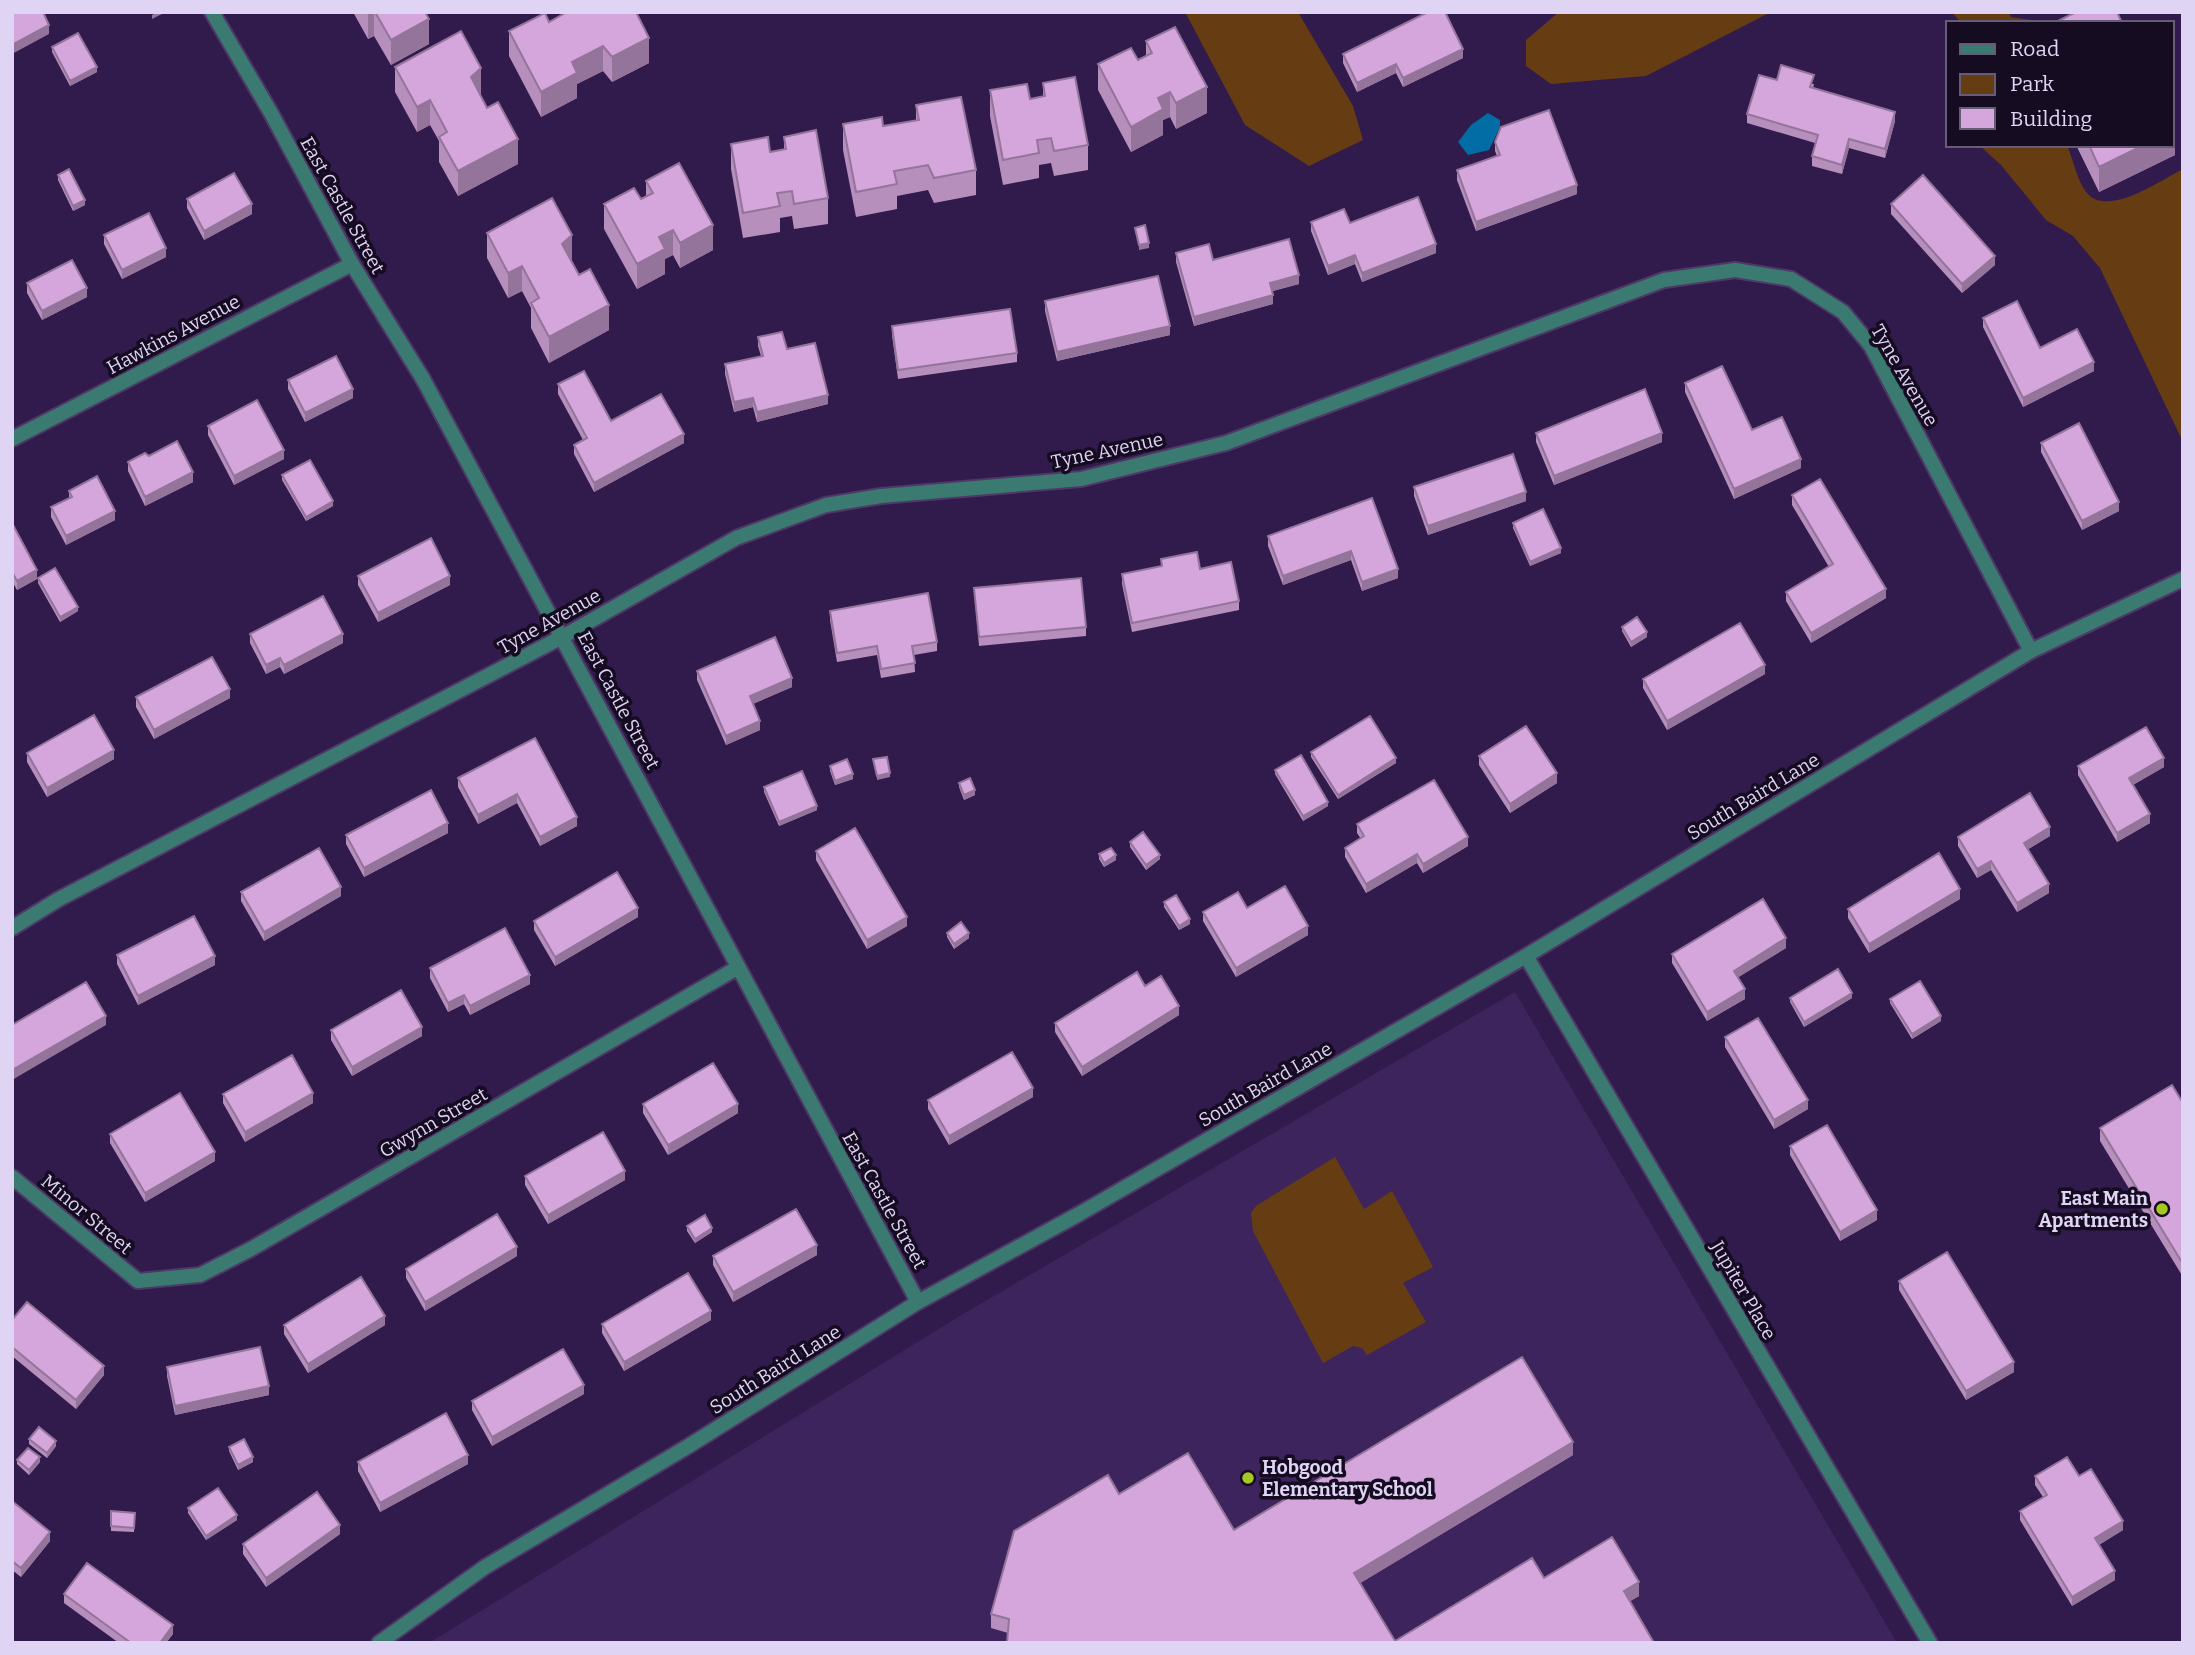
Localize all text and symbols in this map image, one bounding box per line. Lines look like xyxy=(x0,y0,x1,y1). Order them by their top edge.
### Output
legend xyxy=(1946,21,2174,147)
text: Road xyxy=(2010,36,2059,62)
text: Park xyxy=(2010,71,2054,97)
text: Building xyxy=(2010,106,2093,132)
street label: East Castle Street xyxy=(295,133,390,278)
street label: Hawkins Avenue xyxy=(103,290,244,379)
street label: Tyne Avenue xyxy=(1866,320,1943,430)
street label: Tyne Avenue xyxy=(1049,427,1165,474)
street label: Tyne Avenue xyxy=(494,584,605,659)
street label: East Castle Street xyxy=(573,627,665,773)
street label: South Baird Lane xyxy=(1683,748,1824,845)
street label: South Baird Lane xyxy=(1194,1037,1336,1132)
street label: Gwynn Street xyxy=(375,1082,491,1163)
street label: East Castle Street xyxy=(837,1128,932,1273)
street label: Minor Street xyxy=(37,1170,137,1259)
place label: East Main Apartments xyxy=(2039,1187,2149,1232)
marker: East Main Apartments xyxy=(2154,1201,2170,1217)
street label: Jupiter Place xyxy=(1705,1236,1781,1344)
street label: South Baird Lane xyxy=(706,1320,845,1419)
place label: Hobgood Elementary School xyxy=(1262,1456,1433,1501)
marker: Hobgood Elementary School xyxy=(1240,1470,1256,1486)

